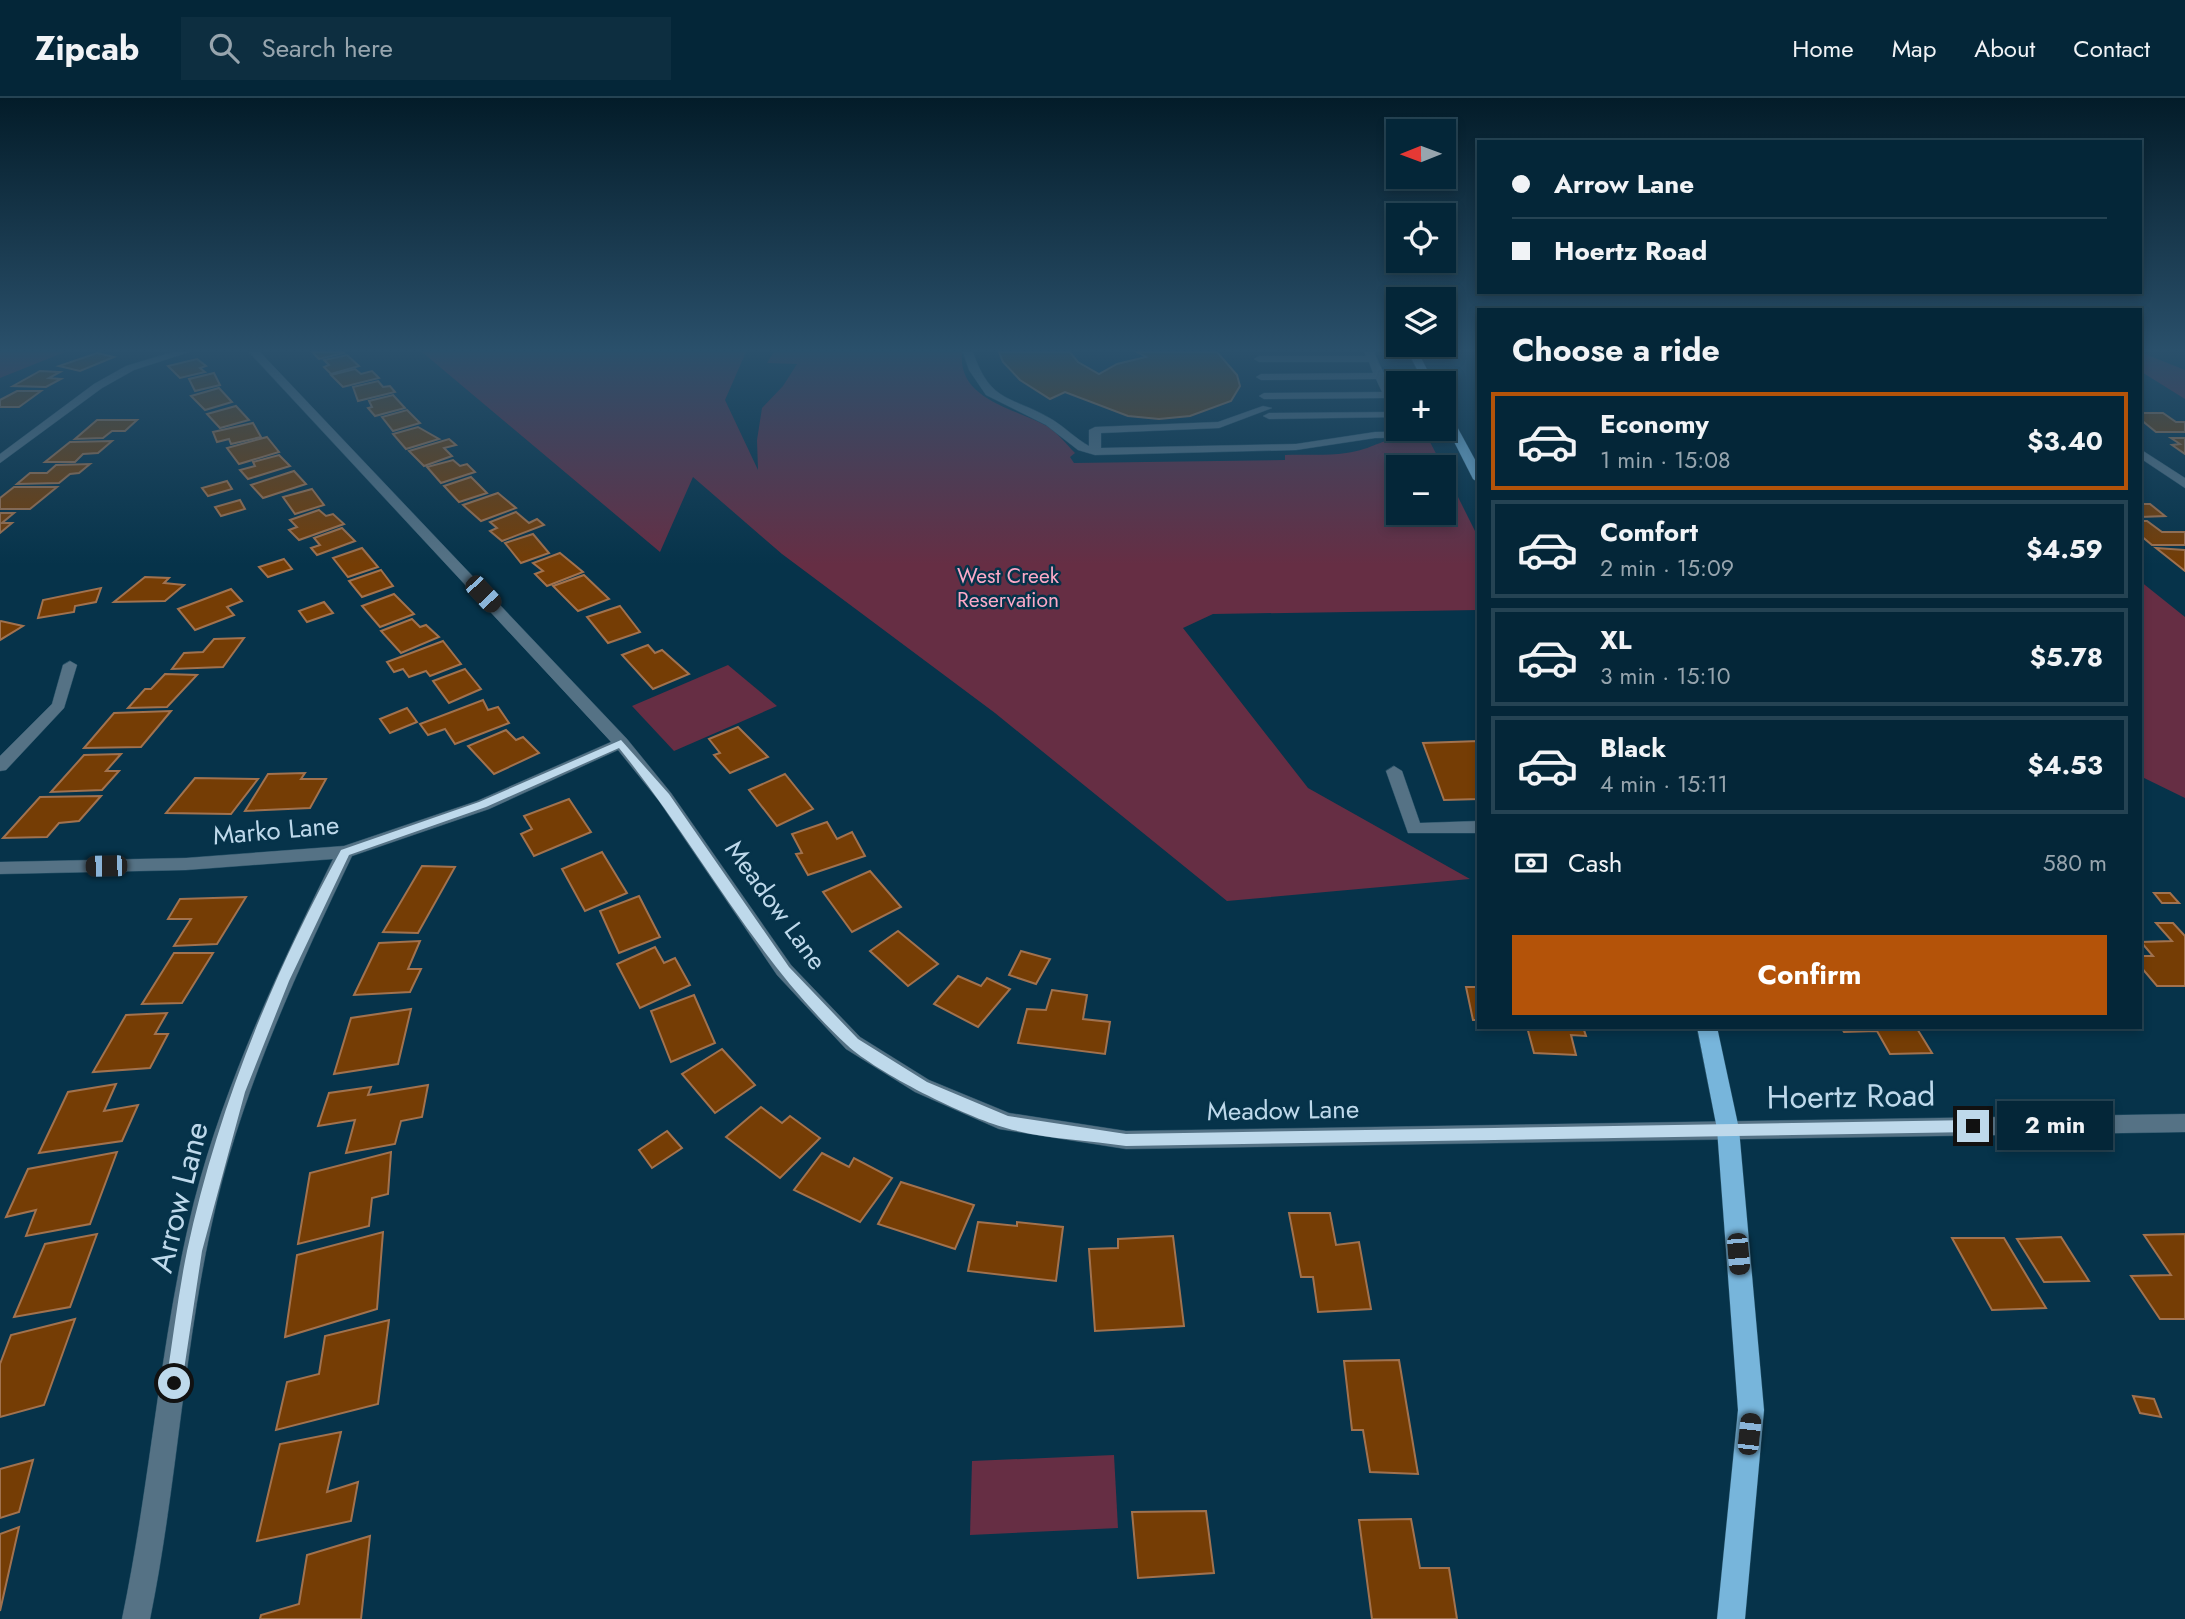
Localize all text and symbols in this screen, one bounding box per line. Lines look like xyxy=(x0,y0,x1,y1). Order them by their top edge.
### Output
search box xyxy=(181,17,671,80)
text: Zipcab xyxy=(35,25,139,72)
icon: search xyxy=(205,29,243,67)
text: Search here xyxy=(261,29,393,67)
text: Home xyxy=(1792,31,1854,66)
text: Map xyxy=(1892,31,1936,66)
text: About xyxy=(1974,31,2035,66)
text: Contact xyxy=(2073,31,2150,66)
north arrow xyxy=(1386,119,1456,189)
map controls xyxy=(1386,119,1456,525)
text: Arrow Lane xyxy=(1554,165,1694,203)
button: locate xyxy=(1386,203,1456,273)
text: Hoertz Road xyxy=(1554,232,1707,270)
button: layers xyxy=(1386,287,1456,357)
text: Choose a ride xyxy=(1512,327,1720,373)
button: + xyxy=(1386,371,1456,441)
text: Economy xyxy=(1600,405,1709,443)
icon: car xyxy=(1516,410,1579,473)
text: $3.40 xyxy=(2027,422,2103,460)
text: 1 min · 15:08 xyxy=(1600,443,1731,477)
button: − xyxy=(1386,455,1456,525)
text: Comfort xyxy=(1600,513,1698,551)
icon: car xyxy=(1516,518,1579,581)
text: $4.59 xyxy=(2026,530,2103,568)
text: 2 min · 15:09 xyxy=(1600,551,1734,585)
park label: West Creek Reservation xyxy=(957,561,1060,615)
car xyxy=(461,571,506,617)
text: XL xyxy=(1600,621,1632,659)
icon: car xyxy=(1516,626,1579,689)
text: $5.78 xyxy=(2030,638,2103,676)
text: 3 min · 15:10 xyxy=(1600,659,1731,693)
text: Black xyxy=(1600,729,1666,767)
icon: car xyxy=(1516,734,1579,797)
text: $4.53 xyxy=(2027,746,2103,784)
text: 4 min · 15:11 xyxy=(1600,767,1728,801)
street label: Marko Lane xyxy=(211,806,341,854)
street label: Meadow Lane xyxy=(716,832,836,978)
icon: cash xyxy=(1512,844,1550,882)
text: Cash xyxy=(1568,844,1622,882)
text: 580 m xyxy=(2043,846,2107,880)
car xyxy=(85,855,128,877)
button: Confirm xyxy=(1512,935,2107,1015)
street label: Hoertz Road xyxy=(1766,1072,1936,1120)
street label: Meadow Lane xyxy=(1207,1090,1359,1130)
callout: 2 min xyxy=(1997,1102,2113,1150)
text: 2 min xyxy=(2025,1108,2085,1142)
route end xyxy=(1957,1110,1989,1142)
street label: Arrow Lane xyxy=(138,1117,220,1277)
car xyxy=(1726,1232,1751,1276)
route start xyxy=(158,1367,190,1399)
car xyxy=(1737,1412,1762,1456)

